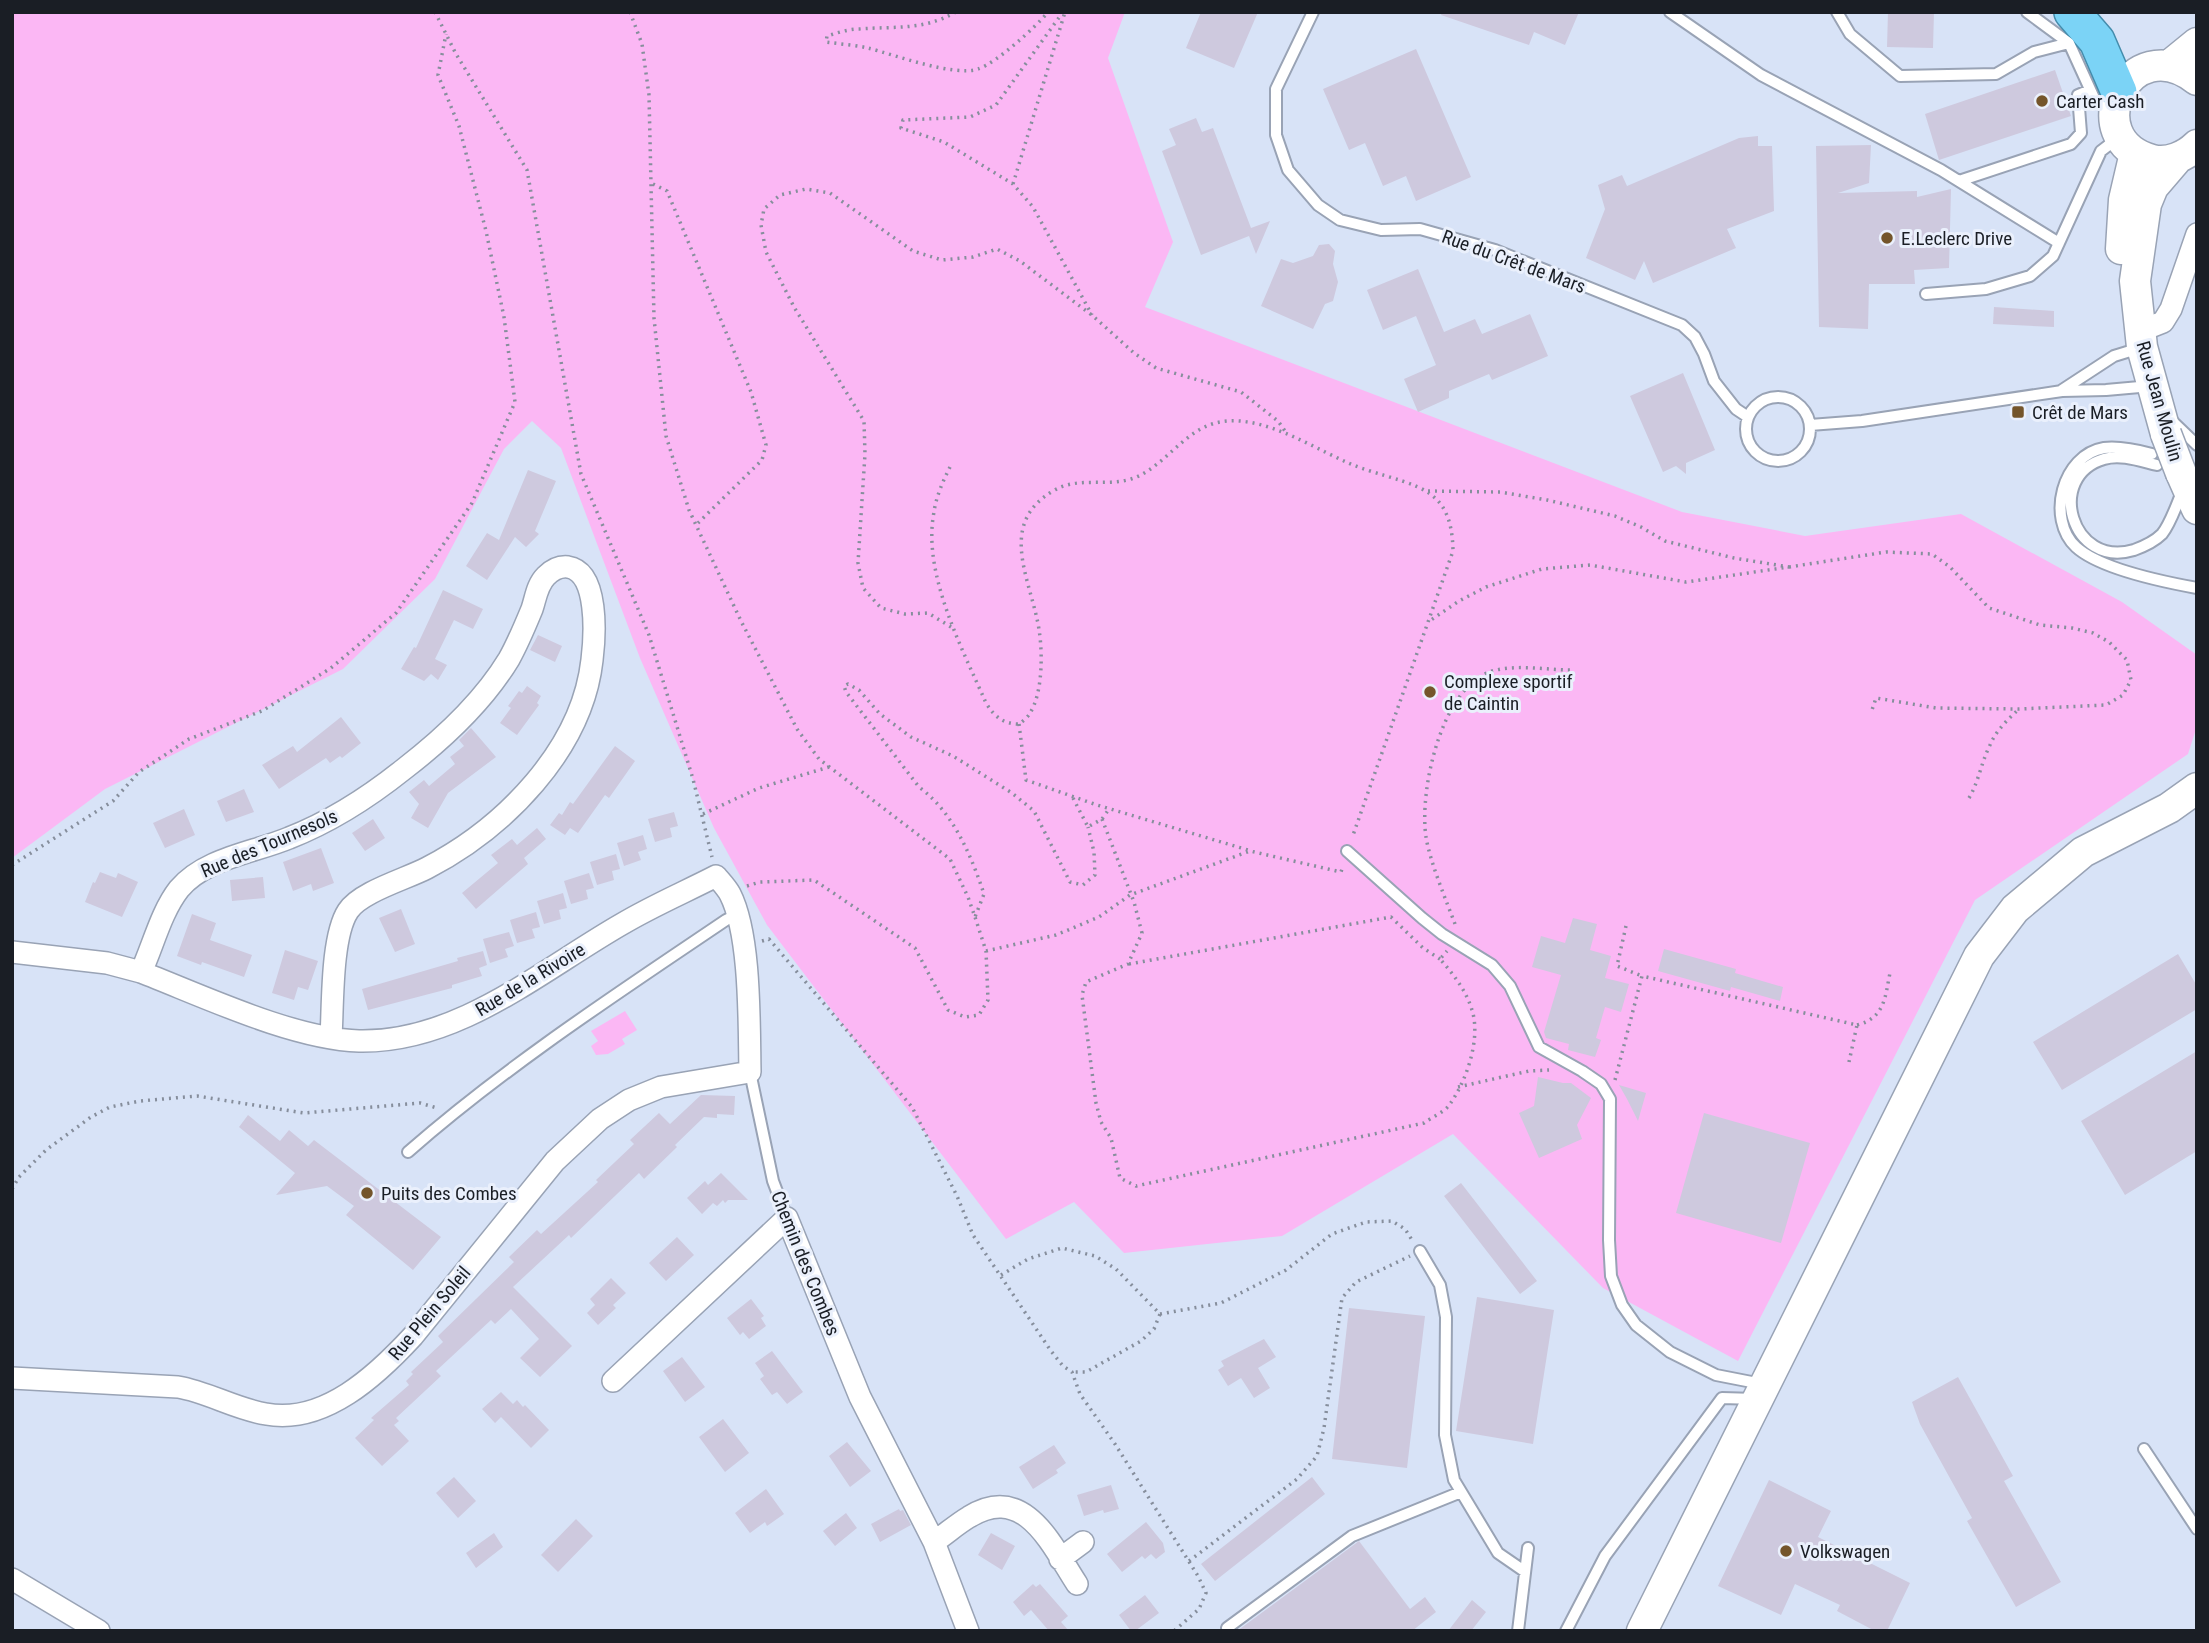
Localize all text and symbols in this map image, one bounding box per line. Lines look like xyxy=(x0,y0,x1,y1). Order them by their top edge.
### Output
place label: Carter Cash xyxy=(2056,90,2145,113)
marker: Carter Cash xyxy=(2034,93,2050,109)
street label: Rue du Crêt de Mars xyxy=(1439,225,1589,298)
place label: E.Leclerc Drive xyxy=(1901,227,2012,250)
marker: E.Leclerc Drive xyxy=(1879,230,1895,246)
street label: Rue Jean Moulin xyxy=(2131,338,2188,464)
place label: Crêt de Mars xyxy=(2032,401,2128,424)
marker: Crêt de Mars xyxy=(2010,404,2026,420)
place label: Complexe sportif de Caintin xyxy=(1444,670,1573,715)
marker: Complexe sportif de Caintin xyxy=(1422,684,1438,700)
street label: Rue des Tournesols xyxy=(197,804,341,883)
street label: Rue de la Rivoire xyxy=(471,938,589,1021)
place label: Puits des Combes xyxy=(381,1182,517,1205)
marker: Puits des Combes xyxy=(359,1185,375,1201)
street label: Chemin des Combes xyxy=(766,1187,845,1339)
street label: Rue Plein Soleil xyxy=(383,1262,475,1365)
place label: Volkswagen xyxy=(1800,1540,1890,1563)
marker: Volkswagen xyxy=(1778,1543,1794,1559)

